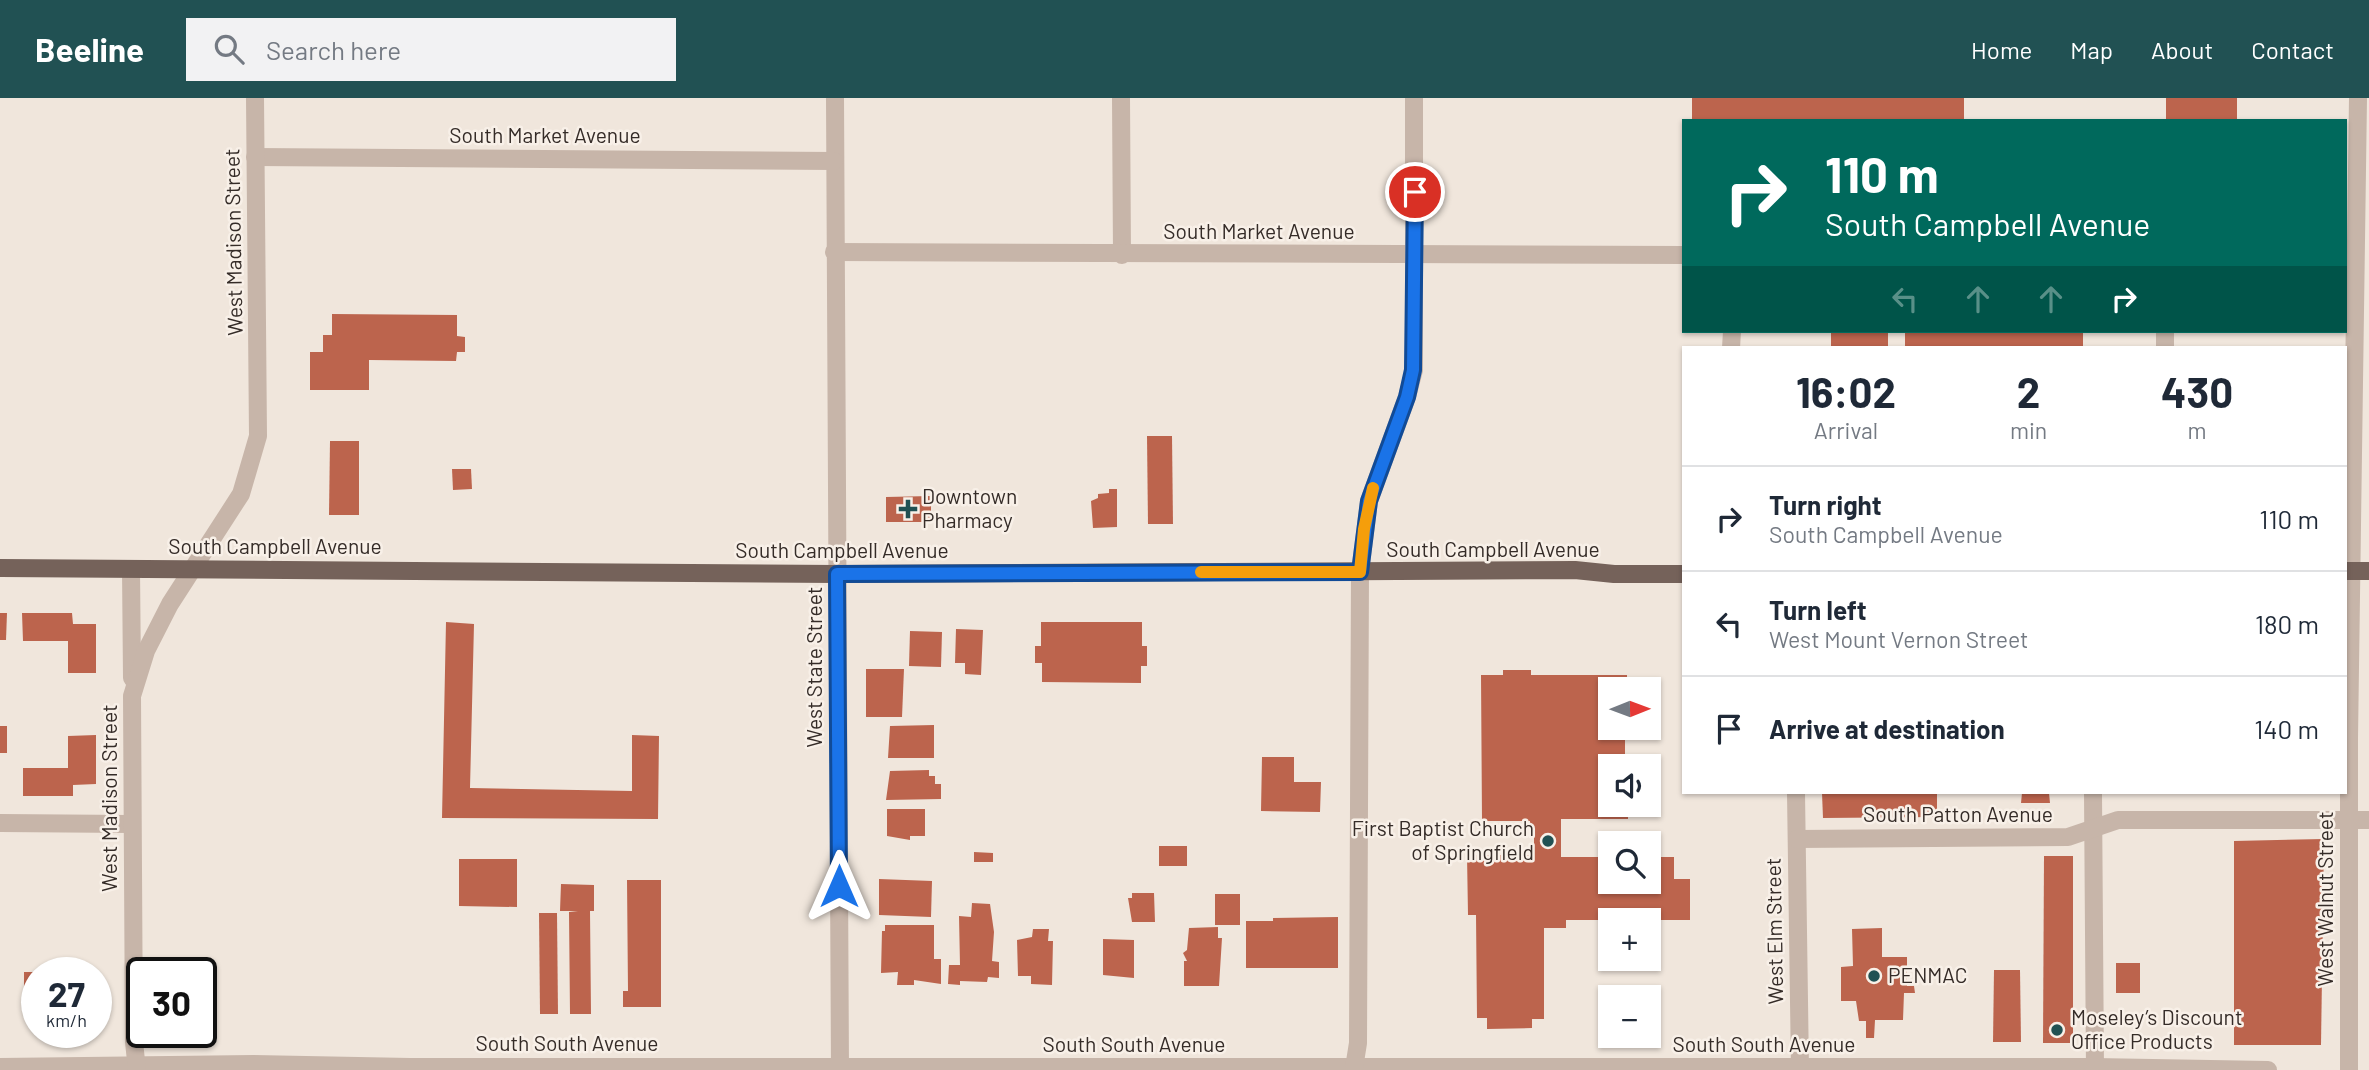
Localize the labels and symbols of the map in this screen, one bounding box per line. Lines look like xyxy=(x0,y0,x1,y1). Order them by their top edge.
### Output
street label: South Market Avenue xyxy=(449,122,641,147)
street label: West Madison Street xyxy=(218,148,247,336)
pin xyxy=(1385,162,1445,222)
street label: South Market Avenue xyxy=(1163,218,1355,243)
place label: Downtown Pharmacy xyxy=(922,483,1017,532)
marker: Downtown Pharmacy xyxy=(900,501,916,517)
street label: South Campbell Avenue xyxy=(168,533,382,558)
street label: South Campbell Avenue xyxy=(1386,536,1600,561)
street label: South Campbell Avenue xyxy=(735,537,949,562)
street label: West State Street xyxy=(801,587,826,747)
north arrow xyxy=(1598,677,1661,740)
street label: West Madison Street xyxy=(96,704,121,892)
street label: South Patton Avenue xyxy=(1863,801,2053,826)
street label: West Walnut Street xyxy=(2312,811,2337,987)
place label: First Baptist Church of Springfield xyxy=(1352,815,1534,864)
marker: First Baptist Church of Springfield xyxy=(1540,833,1556,849)
position arrow xyxy=(802,849,876,923)
street label: West Elm Street xyxy=(1760,857,1787,1005)
speed limit sign: 30 xyxy=(126,957,217,1048)
place label: PENMAC xyxy=(1888,962,1968,987)
marker: PENMAC xyxy=(1866,968,1882,984)
place label: Moseley’s Discount Office Products xyxy=(2071,1004,2243,1053)
marker: Moseley’s Discount Office Products xyxy=(2049,1022,2065,1038)
street label: South South Avenue xyxy=(476,1030,659,1055)
street label: South South Avenue xyxy=(1043,1031,1226,1056)
street label: South South Avenue xyxy=(1673,1031,1856,1056)

